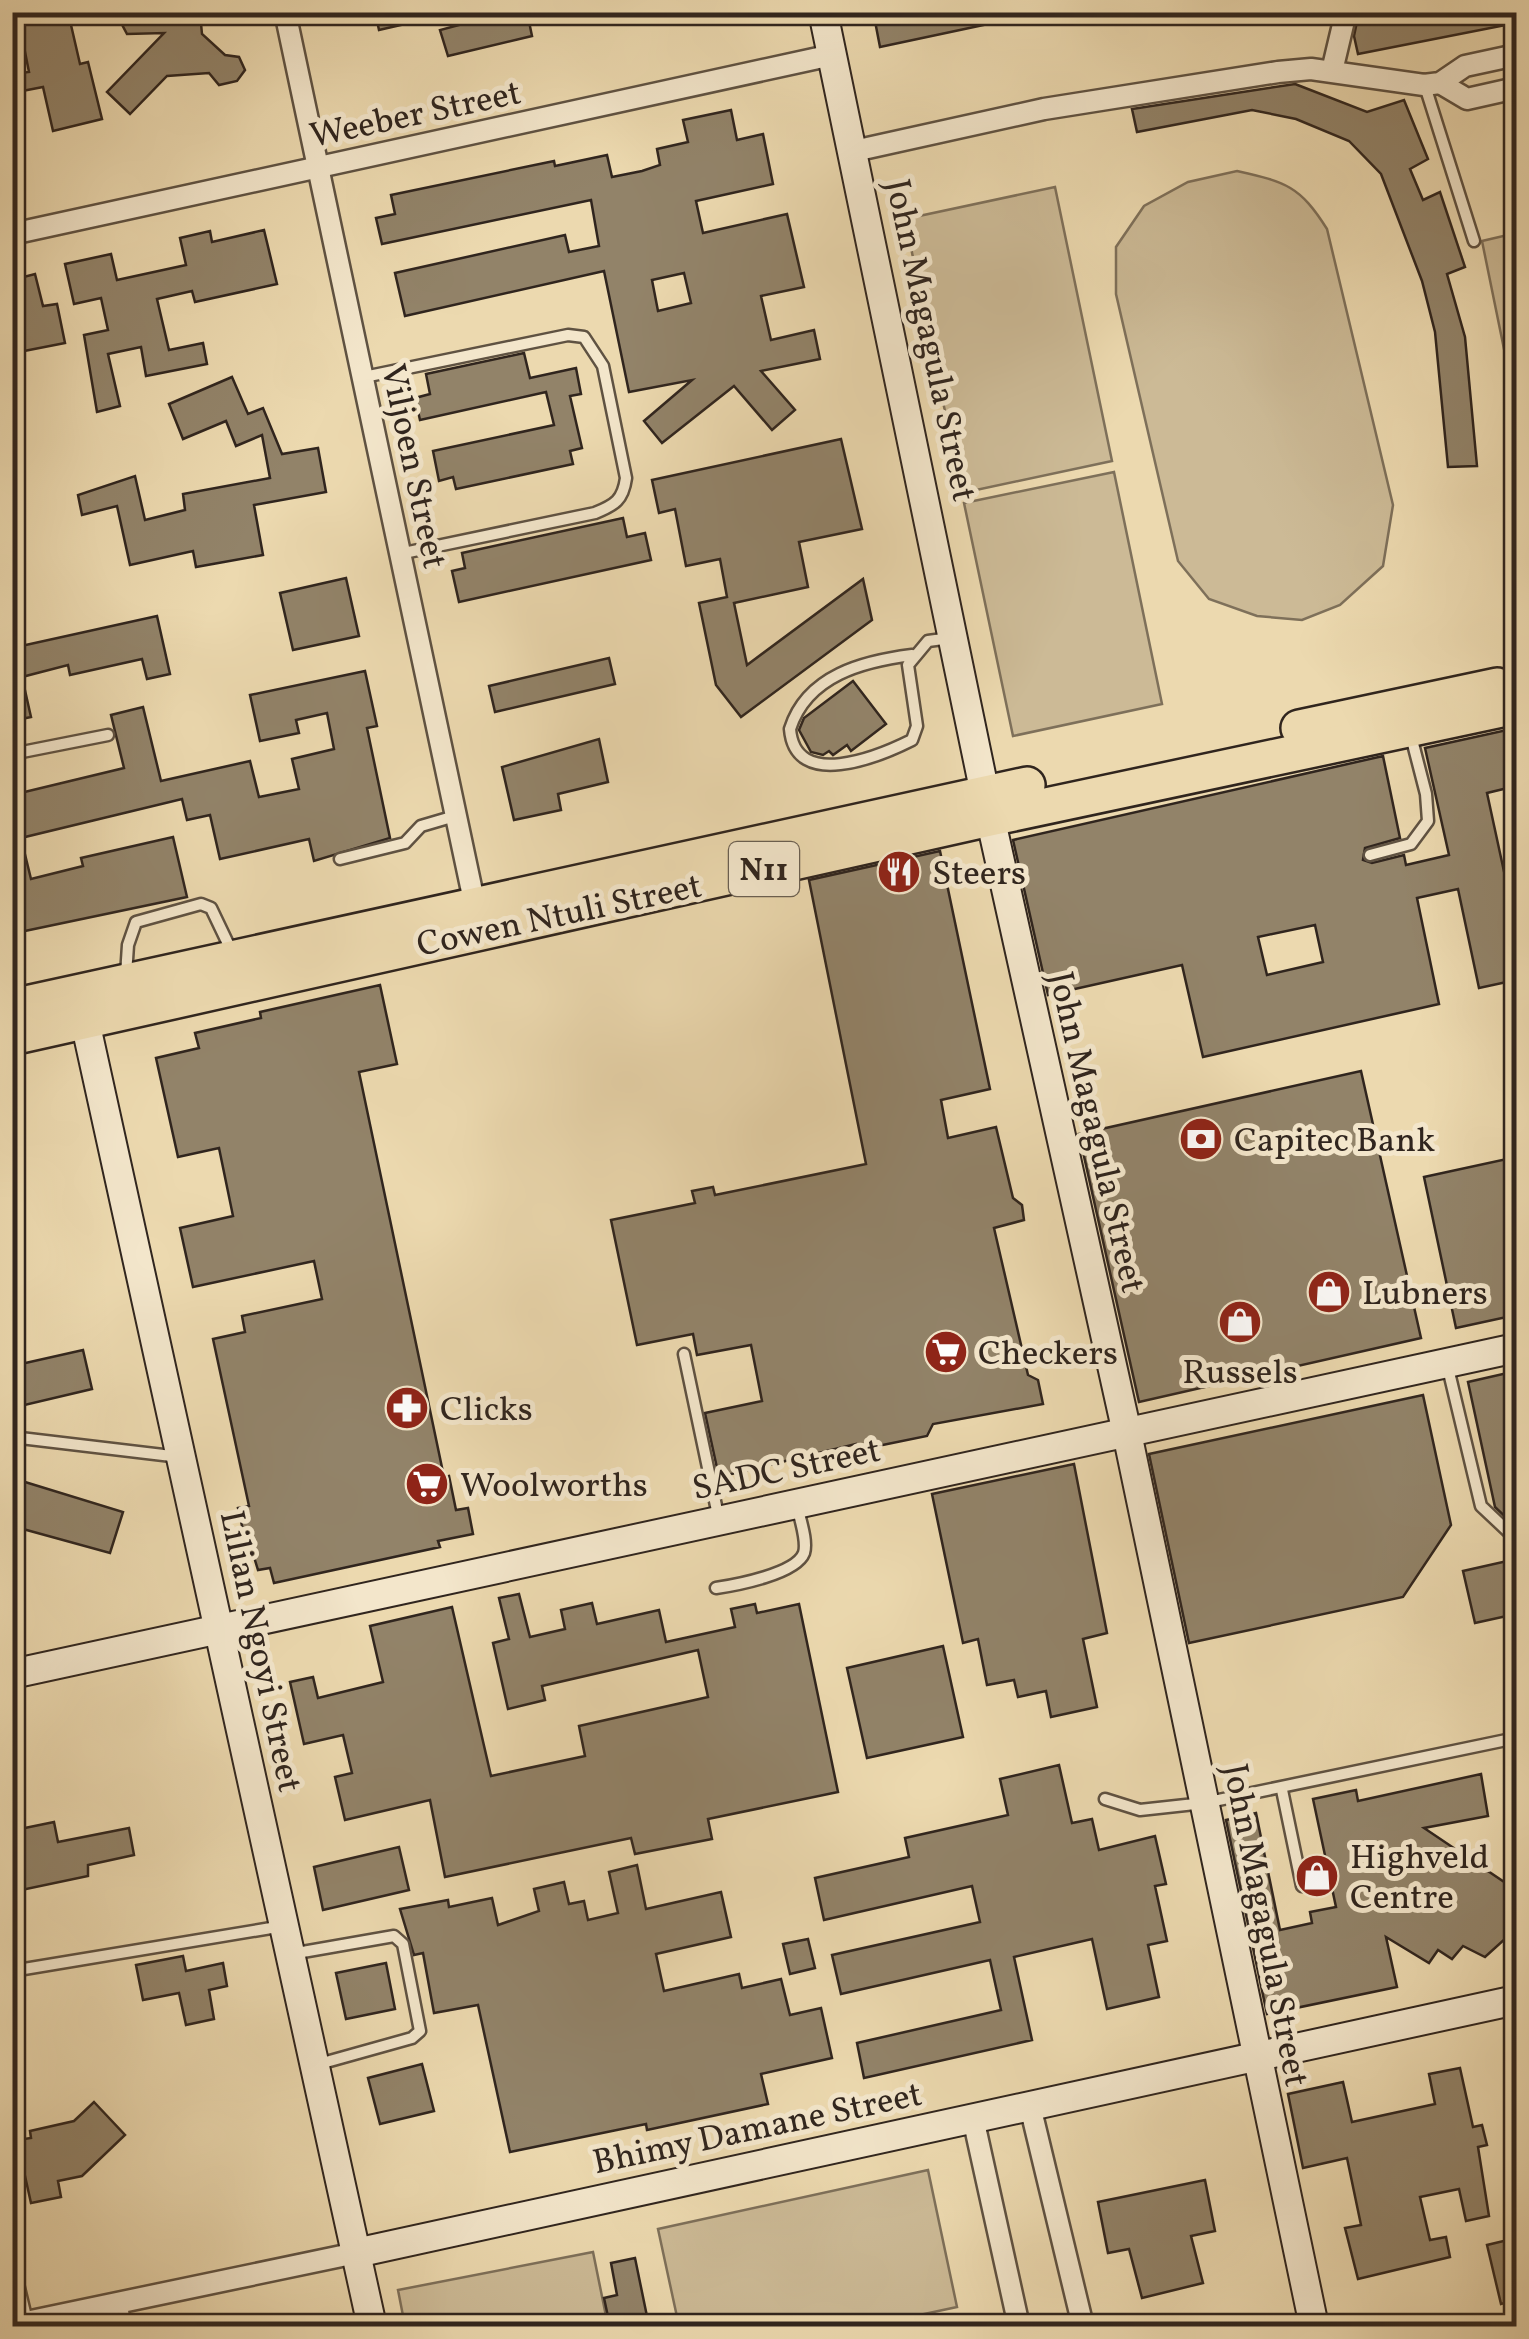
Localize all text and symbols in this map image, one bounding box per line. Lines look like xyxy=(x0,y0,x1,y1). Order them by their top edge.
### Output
street label: Weeber Street xyxy=(306,70,526,162)
street label: John Magagula Street xyxy=(871,175,987,506)
street label: Viljoen Street xyxy=(367,360,457,573)
road number: N11 xyxy=(729,842,799,896)
restaurant icon: Steers xyxy=(876,849,922,895)
place label: Steers xyxy=(932,851,1026,899)
street label: Cowen Ntuli Street xyxy=(413,863,706,971)
street label: John Magagula Street xyxy=(1035,967,1155,1298)
bank icon: Capitec Bank xyxy=(1178,1116,1224,1162)
place label: Capitec Bank xyxy=(1234,1118,1435,1166)
shop icon: Lubners xyxy=(1306,1269,1352,1315)
place label: Lubners xyxy=(1362,1271,1488,1319)
shop icon: Russels xyxy=(1217,1299,1263,1345)
supermarket icon: Checkers xyxy=(923,1329,969,1375)
place label: Checkers xyxy=(978,1331,1118,1379)
place label: Russels xyxy=(1182,1350,1298,1398)
pharmacy icon: Clicks xyxy=(384,1385,430,1431)
place label: Clicks xyxy=(440,1387,533,1435)
street label: SADC Street xyxy=(688,1428,885,1514)
supermarket icon: Woolworths xyxy=(404,1461,450,1507)
place label: Woolworths xyxy=(460,1463,648,1511)
street label: Lilian Ngoyi Street xyxy=(206,1506,312,1797)
street label: John Magagula Street xyxy=(1209,1760,1319,2091)
place label: Highveld Centre xyxy=(1350,1835,1489,1923)
shop icon: Highveld Centre xyxy=(1294,1853,1340,1899)
street label: Bhimy Damane Street xyxy=(589,2072,927,2188)

